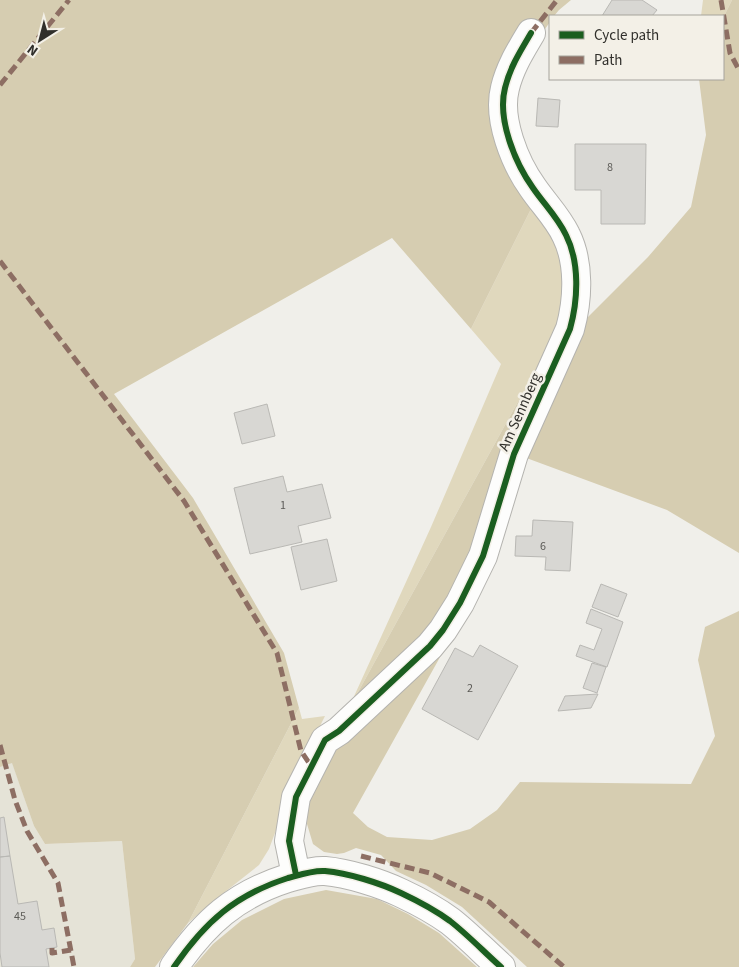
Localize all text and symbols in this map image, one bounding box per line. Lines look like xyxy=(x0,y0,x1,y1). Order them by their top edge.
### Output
north arrow xyxy=(15,15,65,65)
legend xyxy=(549,15,724,80)
text: Cycle path xyxy=(594,25,659,46)
text: N xyxy=(23,39,43,61)
text: Path xyxy=(594,50,622,71)
house number: 8 xyxy=(607,159,613,176)
street label: Am Sennberg xyxy=(493,369,547,455)
house number: 1 xyxy=(280,497,286,514)
house number: 6 xyxy=(540,538,546,555)
house number: 2 xyxy=(467,680,473,697)
house number: 45 xyxy=(14,908,26,925)

